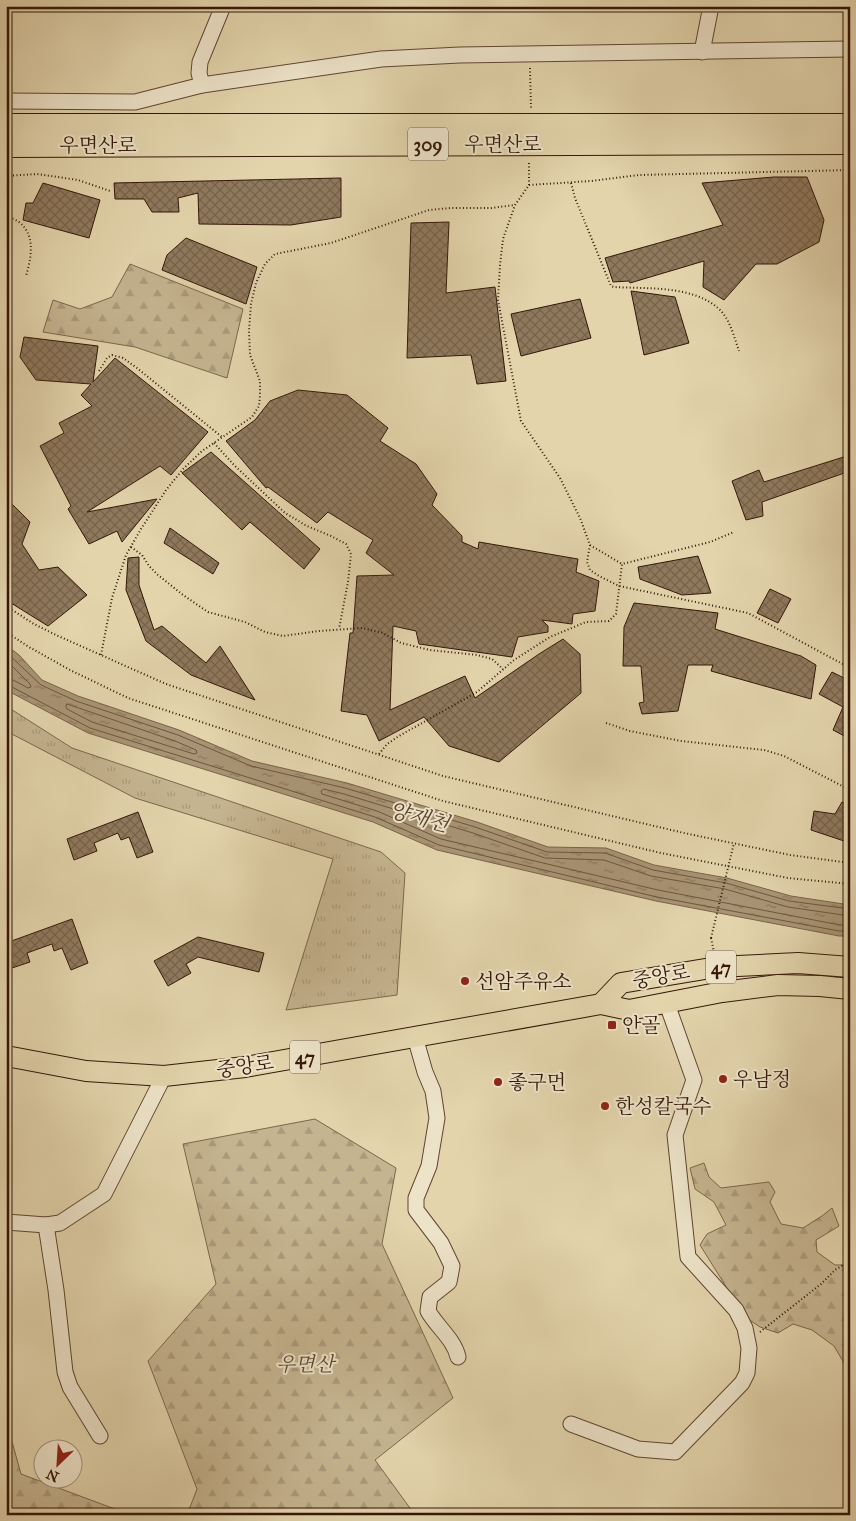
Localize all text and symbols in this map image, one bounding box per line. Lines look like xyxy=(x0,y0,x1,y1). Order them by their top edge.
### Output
road number: 309 xyxy=(408,128,448,160)
street label: 우면산로 xyxy=(464,132,542,156)
street label: 우면산로 xyxy=(59,133,137,157)
water label: 양재천 xyxy=(386,797,453,838)
road number: 47 xyxy=(706,950,736,984)
street label: 중앙로 xyxy=(630,959,692,993)
place label: 선암주유소 xyxy=(475,969,572,993)
marker: 선암주유소 xyxy=(459,975,471,987)
place label: 안골 xyxy=(622,1013,661,1037)
marker: 안골 xyxy=(606,1019,618,1031)
road number: 47 xyxy=(290,1040,320,1074)
street label: 중앙로 xyxy=(215,1050,275,1082)
place label: 우남정 xyxy=(733,1067,791,1091)
place label: 좋구먼 xyxy=(508,1070,566,1094)
marker: 우남정 xyxy=(717,1073,729,1085)
marker: 좋구먼 xyxy=(492,1076,504,1088)
place label: 한성칼국수 xyxy=(615,1094,712,1118)
marker: 한성칼국수 xyxy=(599,1100,611,1112)
park label: 우면산 xyxy=(276,1352,337,1376)
north arrow xyxy=(32,1438,82,1488)
text: N xyxy=(44,1465,62,1486)

